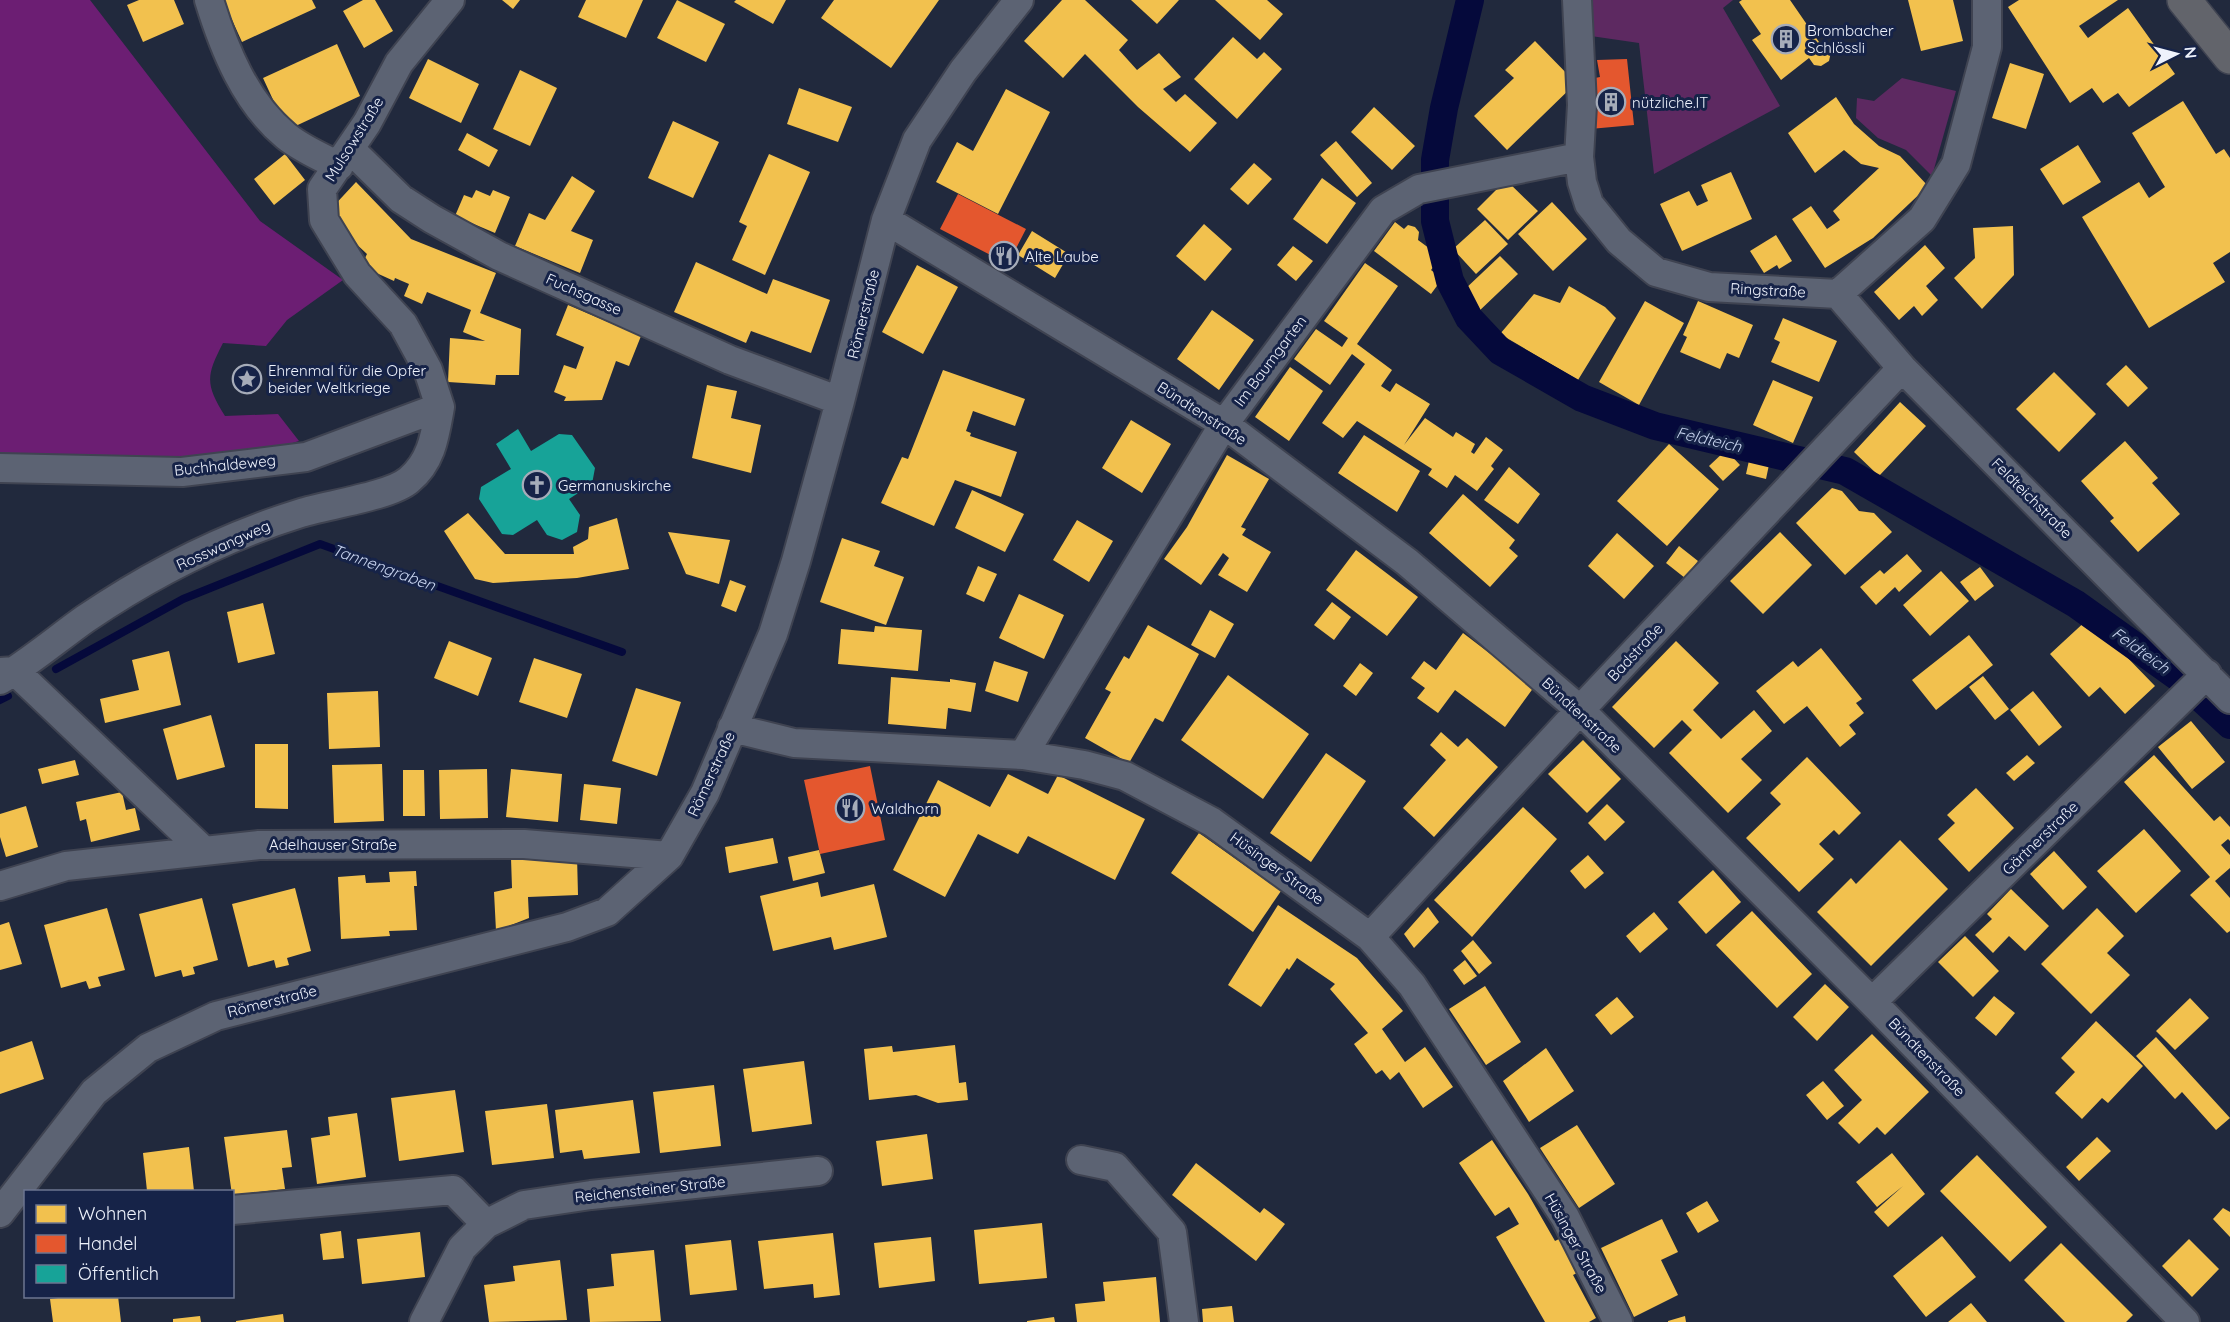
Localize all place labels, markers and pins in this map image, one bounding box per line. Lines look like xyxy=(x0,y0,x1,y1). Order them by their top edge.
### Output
place label: Brombacher Schlössli xyxy=(1807,21,1894,57)
building icon: Brombacher Schlössli xyxy=(1770,23,1802,55)
building icon: nützliche.IT xyxy=(1595,86,1627,118)
place label: nützliche.IT xyxy=(1632,93,1708,112)
restaurant icon: Alte Laube xyxy=(988,240,1020,272)
place label: Alte Laube xyxy=(1025,247,1099,266)
place label: Ehrenmal für die Opfer beider Weltkriege xyxy=(268,361,427,397)
place icon: Ehrenmal für die Opfer beider Weltkriege xyxy=(231,363,263,395)
church icon: Germanuskirche xyxy=(521,469,553,501)
place label: Germanuskirche xyxy=(558,476,671,495)
restaurant icon: Waldhorn xyxy=(834,792,866,824)
place label: Waldhorn xyxy=(871,799,939,818)

